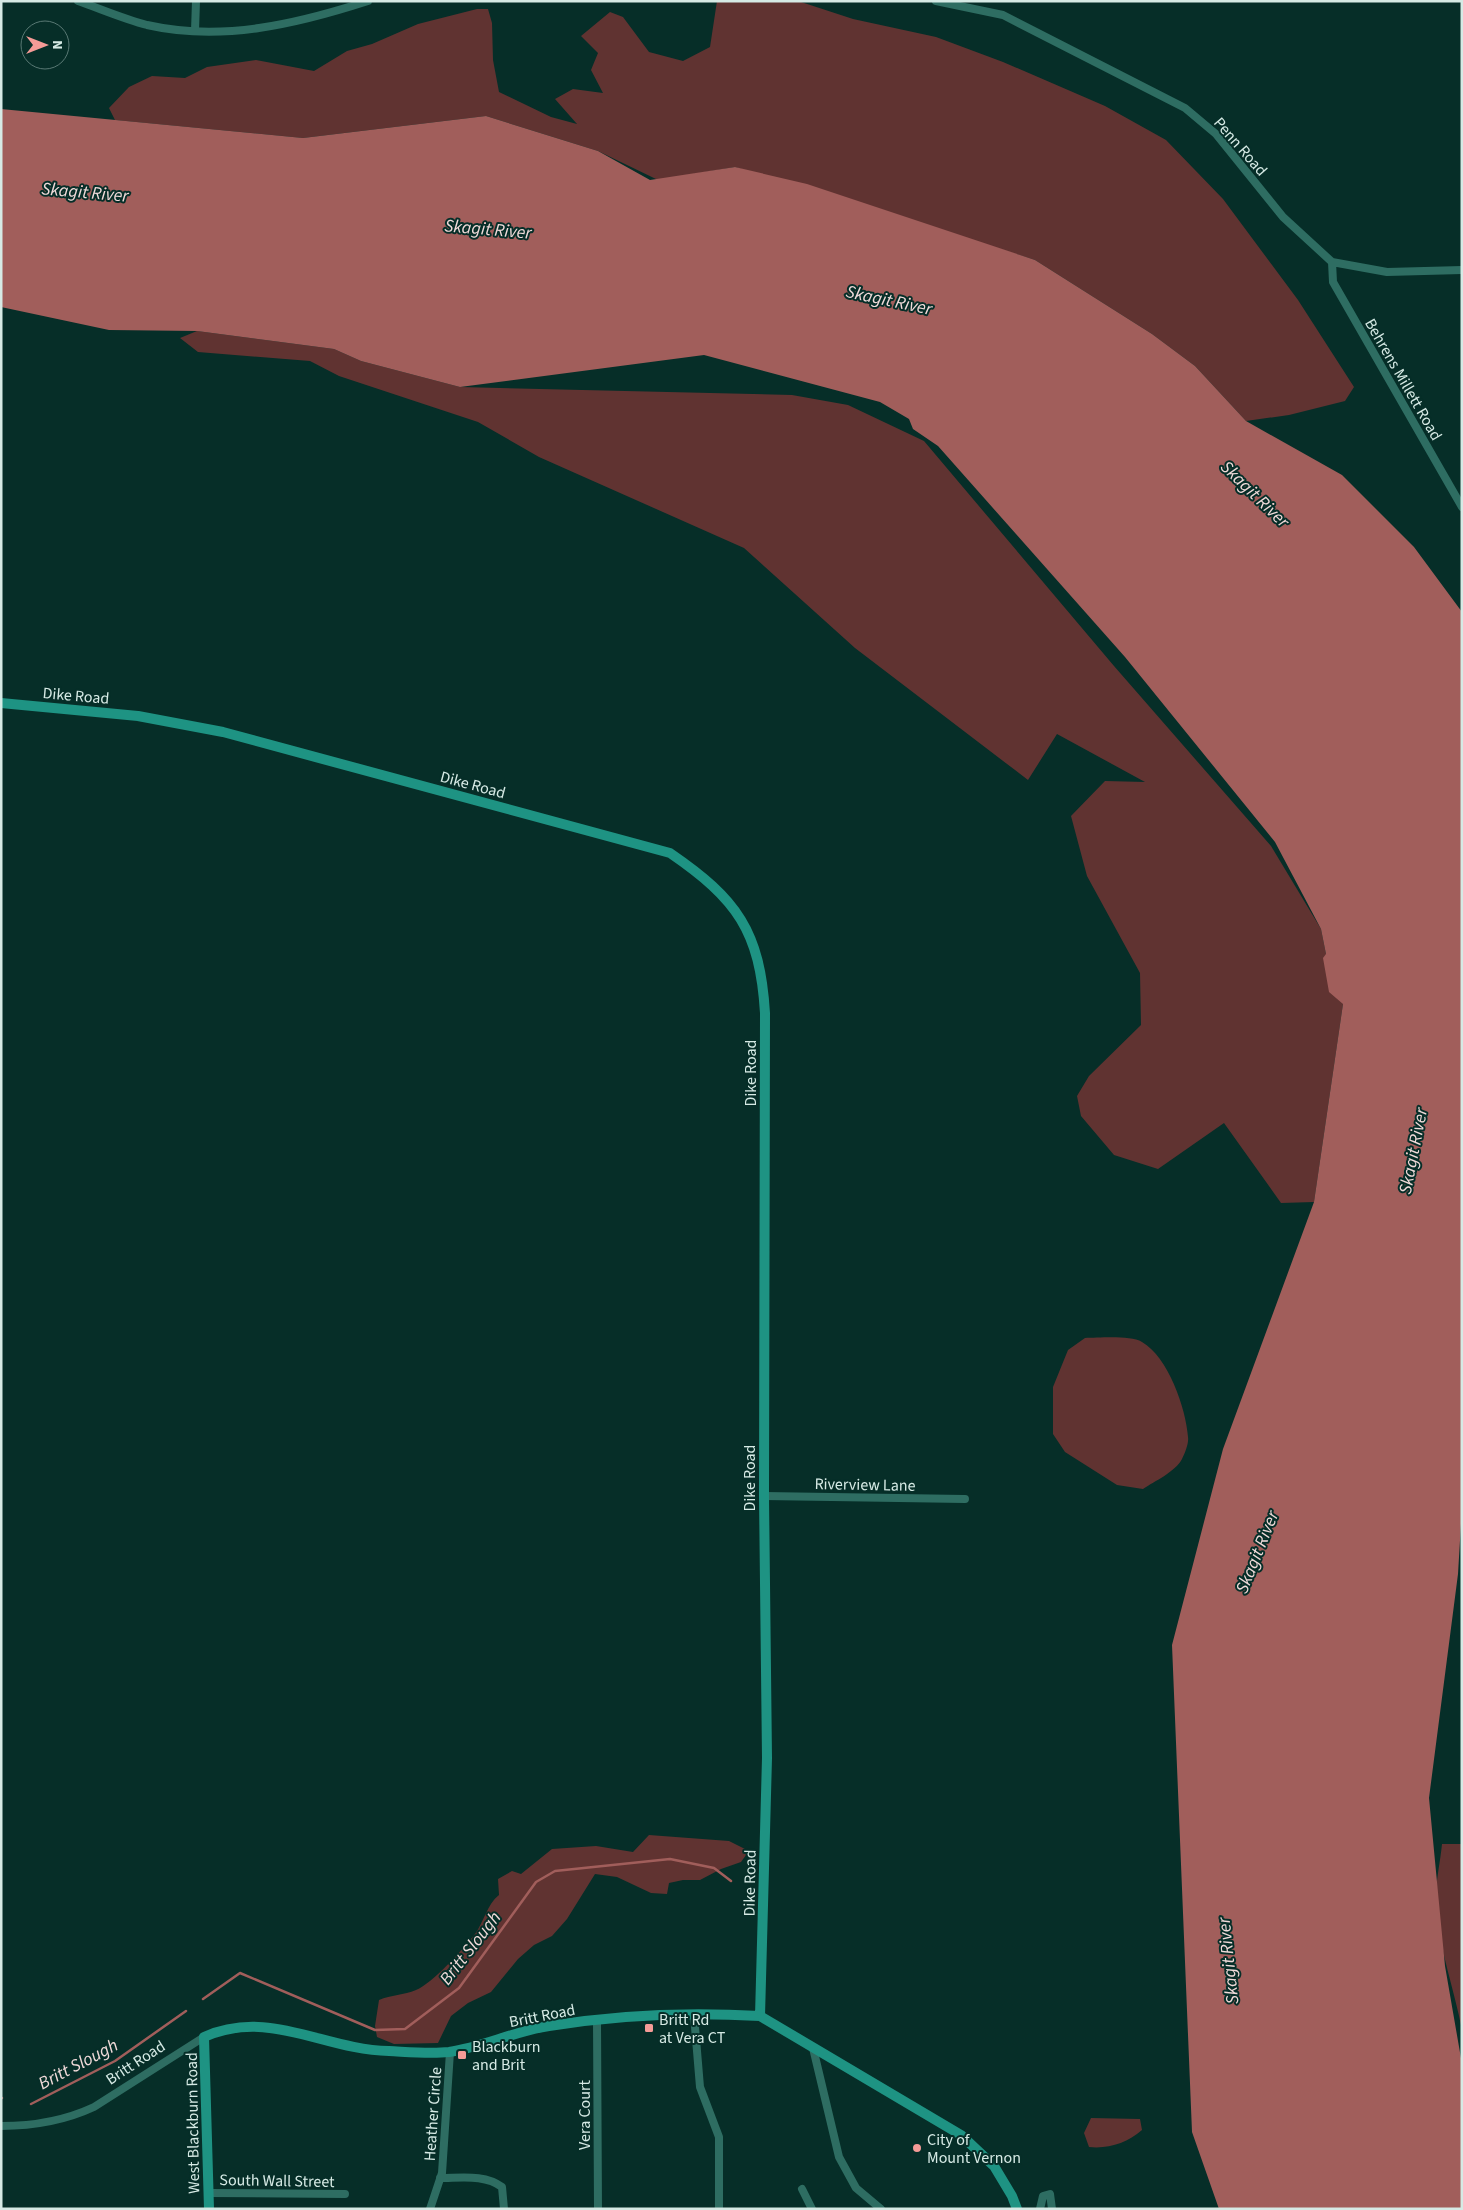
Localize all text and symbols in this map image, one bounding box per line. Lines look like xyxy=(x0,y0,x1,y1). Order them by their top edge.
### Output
north arrow xyxy=(20,20,70,70)
text: N xyxy=(47,40,67,50)
street label: Penn Road xyxy=(1208,112,1272,181)
water label: Skagit River xyxy=(40,176,130,209)
water label: Skagit River xyxy=(443,213,533,246)
water label: Skagit River xyxy=(844,279,935,322)
street label: Behrens Millett Road xyxy=(1359,314,1447,445)
water label: Skagit River xyxy=(1215,455,1295,534)
street label: Dike Road xyxy=(42,682,110,710)
street label: Dike Road xyxy=(438,766,508,804)
street label: Dike Road xyxy=(740,1040,762,1106)
water label: Skagit River xyxy=(1393,1105,1434,1196)
street label: Dike Road xyxy=(739,1445,761,1511)
street label: Riverview Lane xyxy=(814,1473,916,1497)
water label: Skagit River xyxy=(1230,1506,1286,1597)
street label: Dike Road xyxy=(738,1849,762,1917)
water label: Britt Slough xyxy=(434,1906,507,1990)
water label: Skagit River xyxy=(1211,1915,1245,2006)
street label: Britt Road xyxy=(507,1999,577,2033)
place label: Britt Rd at Vera CT xyxy=(659,2009,726,2049)
marker: Britt Rd at Vera CT xyxy=(643,2022,655,2034)
water label: Britt Slough xyxy=(34,2033,123,2096)
street label: Britt Road xyxy=(101,2035,170,2090)
place label: Blackburn and Brit xyxy=(472,2036,541,2076)
marker: Blackburn and Brit xyxy=(456,2049,468,2061)
street label: West Blackburn Road xyxy=(181,2052,205,2194)
street label: Heather Circle xyxy=(419,2066,447,2162)
street label: Vera Court xyxy=(574,2079,596,2150)
place label: City of Mount Vernon xyxy=(927,2129,1021,2169)
marker: City of Mount Vernon xyxy=(911,2142,923,2154)
street label: South Wall Street xyxy=(219,2169,335,2193)

